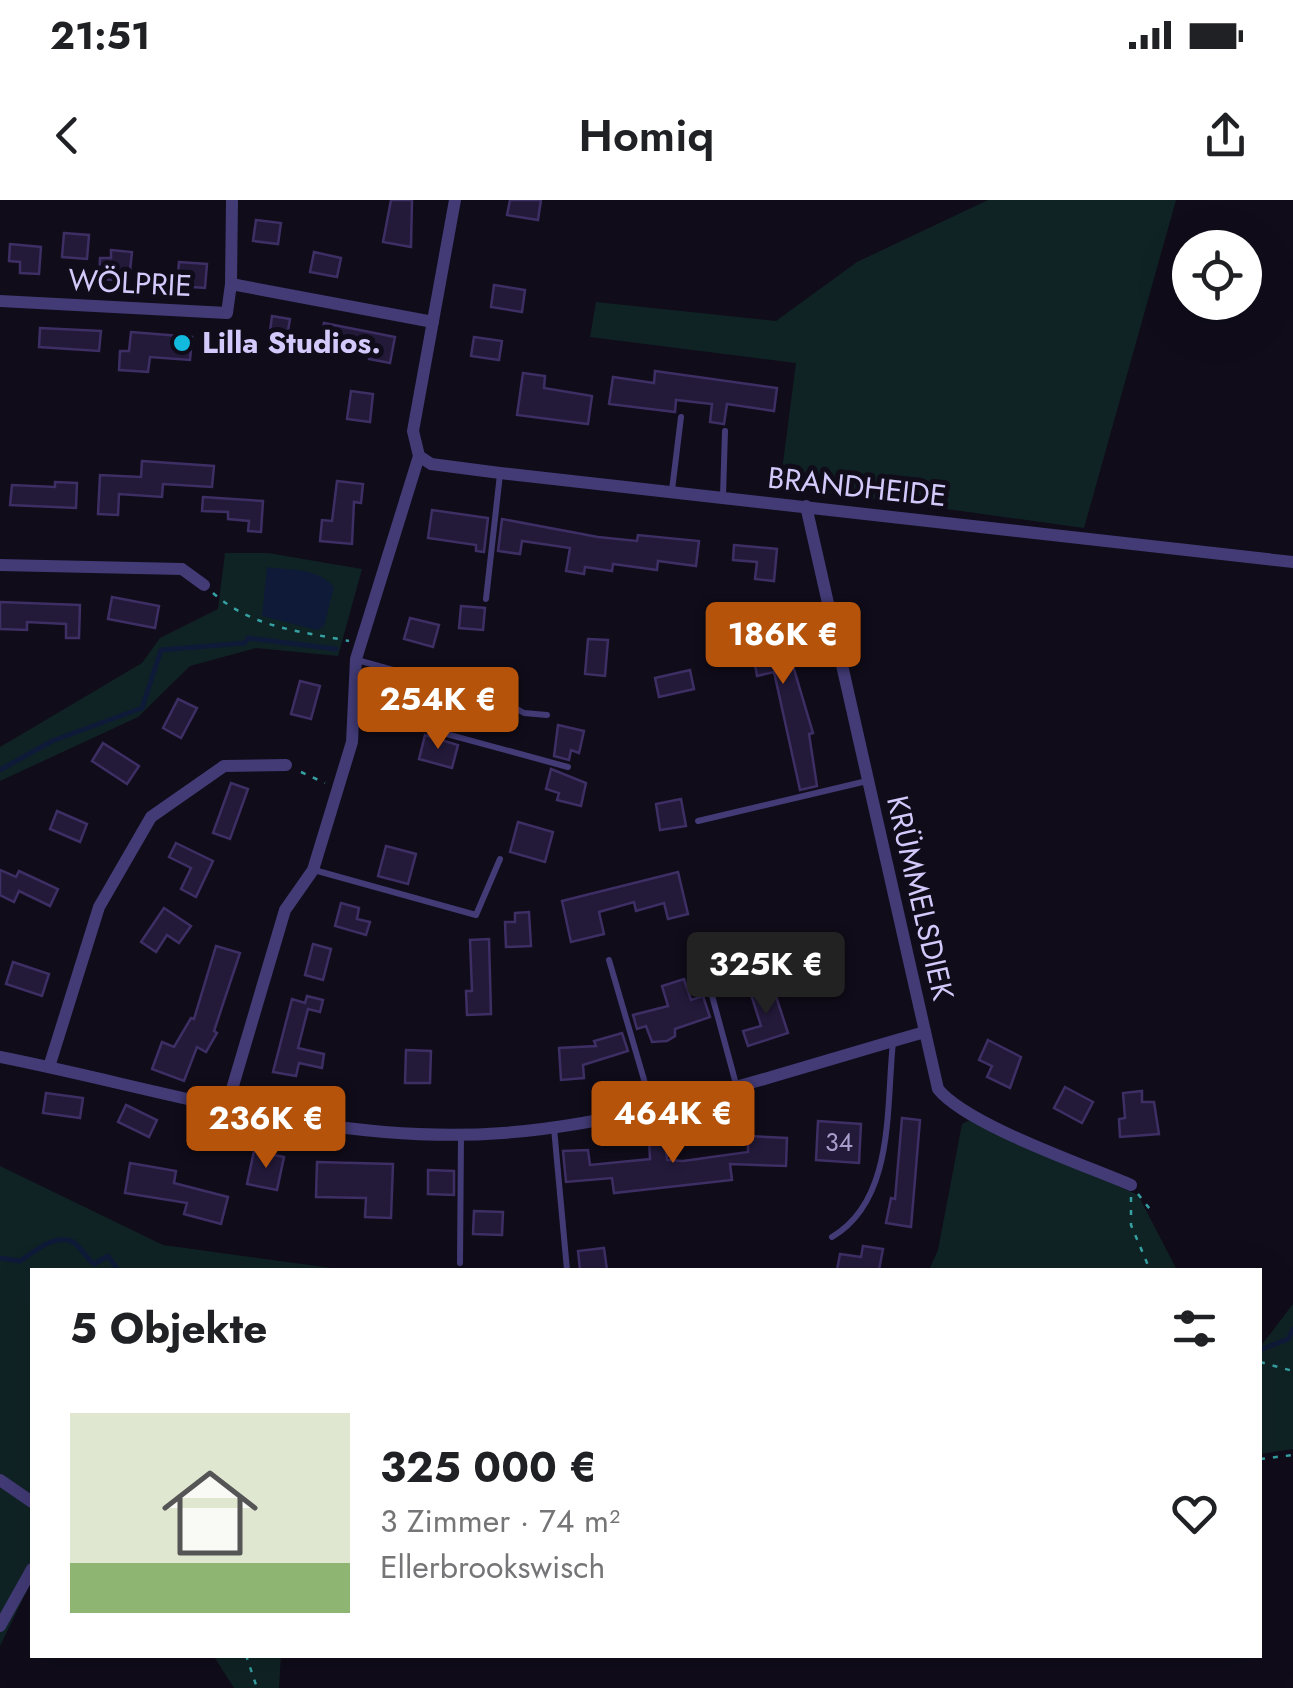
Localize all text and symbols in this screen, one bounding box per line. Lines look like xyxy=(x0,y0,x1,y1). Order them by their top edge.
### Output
text: 21:51 xyxy=(50,8,150,63)
text: Homiq xyxy=(579,103,714,168)
icon: back xyxy=(40,108,95,163)
icon: share xyxy=(1198,108,1253,163)
map controls xyxy=(1172,230,1262,320)
button: locate xyxy=(1172,230,1262,320)
street label: WÖLPRIE xyxy=(67,258,193,307)
place label: Lilla Studios. xyxy=(202,321,381,364)
marker: Lilla Studios. xyxy=(171,332,193,354)
street label: BRANDHEIDE xyxy=(766,456,948,517)
pin: 186K € xyxy=(702,602,864,687)
text: 186K € xyxy=(728,611,838,657)
pin: 254K € xyxy=(357,667,519,752)
text: 254K € xyxy=(380,676,496,722)
street label: KRÜMMELSDIEK xyxy=(876,791,965,1004)
pin: 325K € xyxy=(685,932,847,1017)
text: 325K € xyxy=(709,941,823,987)
pin: 464K € xyxy=(592,1081,754,1166)
pin: 236K € xyxy=(185,1086,347,1171)
text: 464K € xyxy=(613,1090,733,1136)
text: 236K € xyxy=(208,1095,324,1141)
house number: 34 xyxy=(825,1124,853,1160)
text: 5 Objekte xyxy=(70,1298,267,1359)
icon: filters xyxy=(1167,1301,1222,1356)
text: 325 000 € xyxy=(380,1437,597,1498)
icon: home xyxy=(150,1453,270,1573)
icon: heart xyxy=(1167,1486,1222,1541)
text: 3 Zimmer · 74 m² xyxy=(380,1498,620,1544)
text: Ellerbrookswisch xyxy=(380,1544,605,1590)

